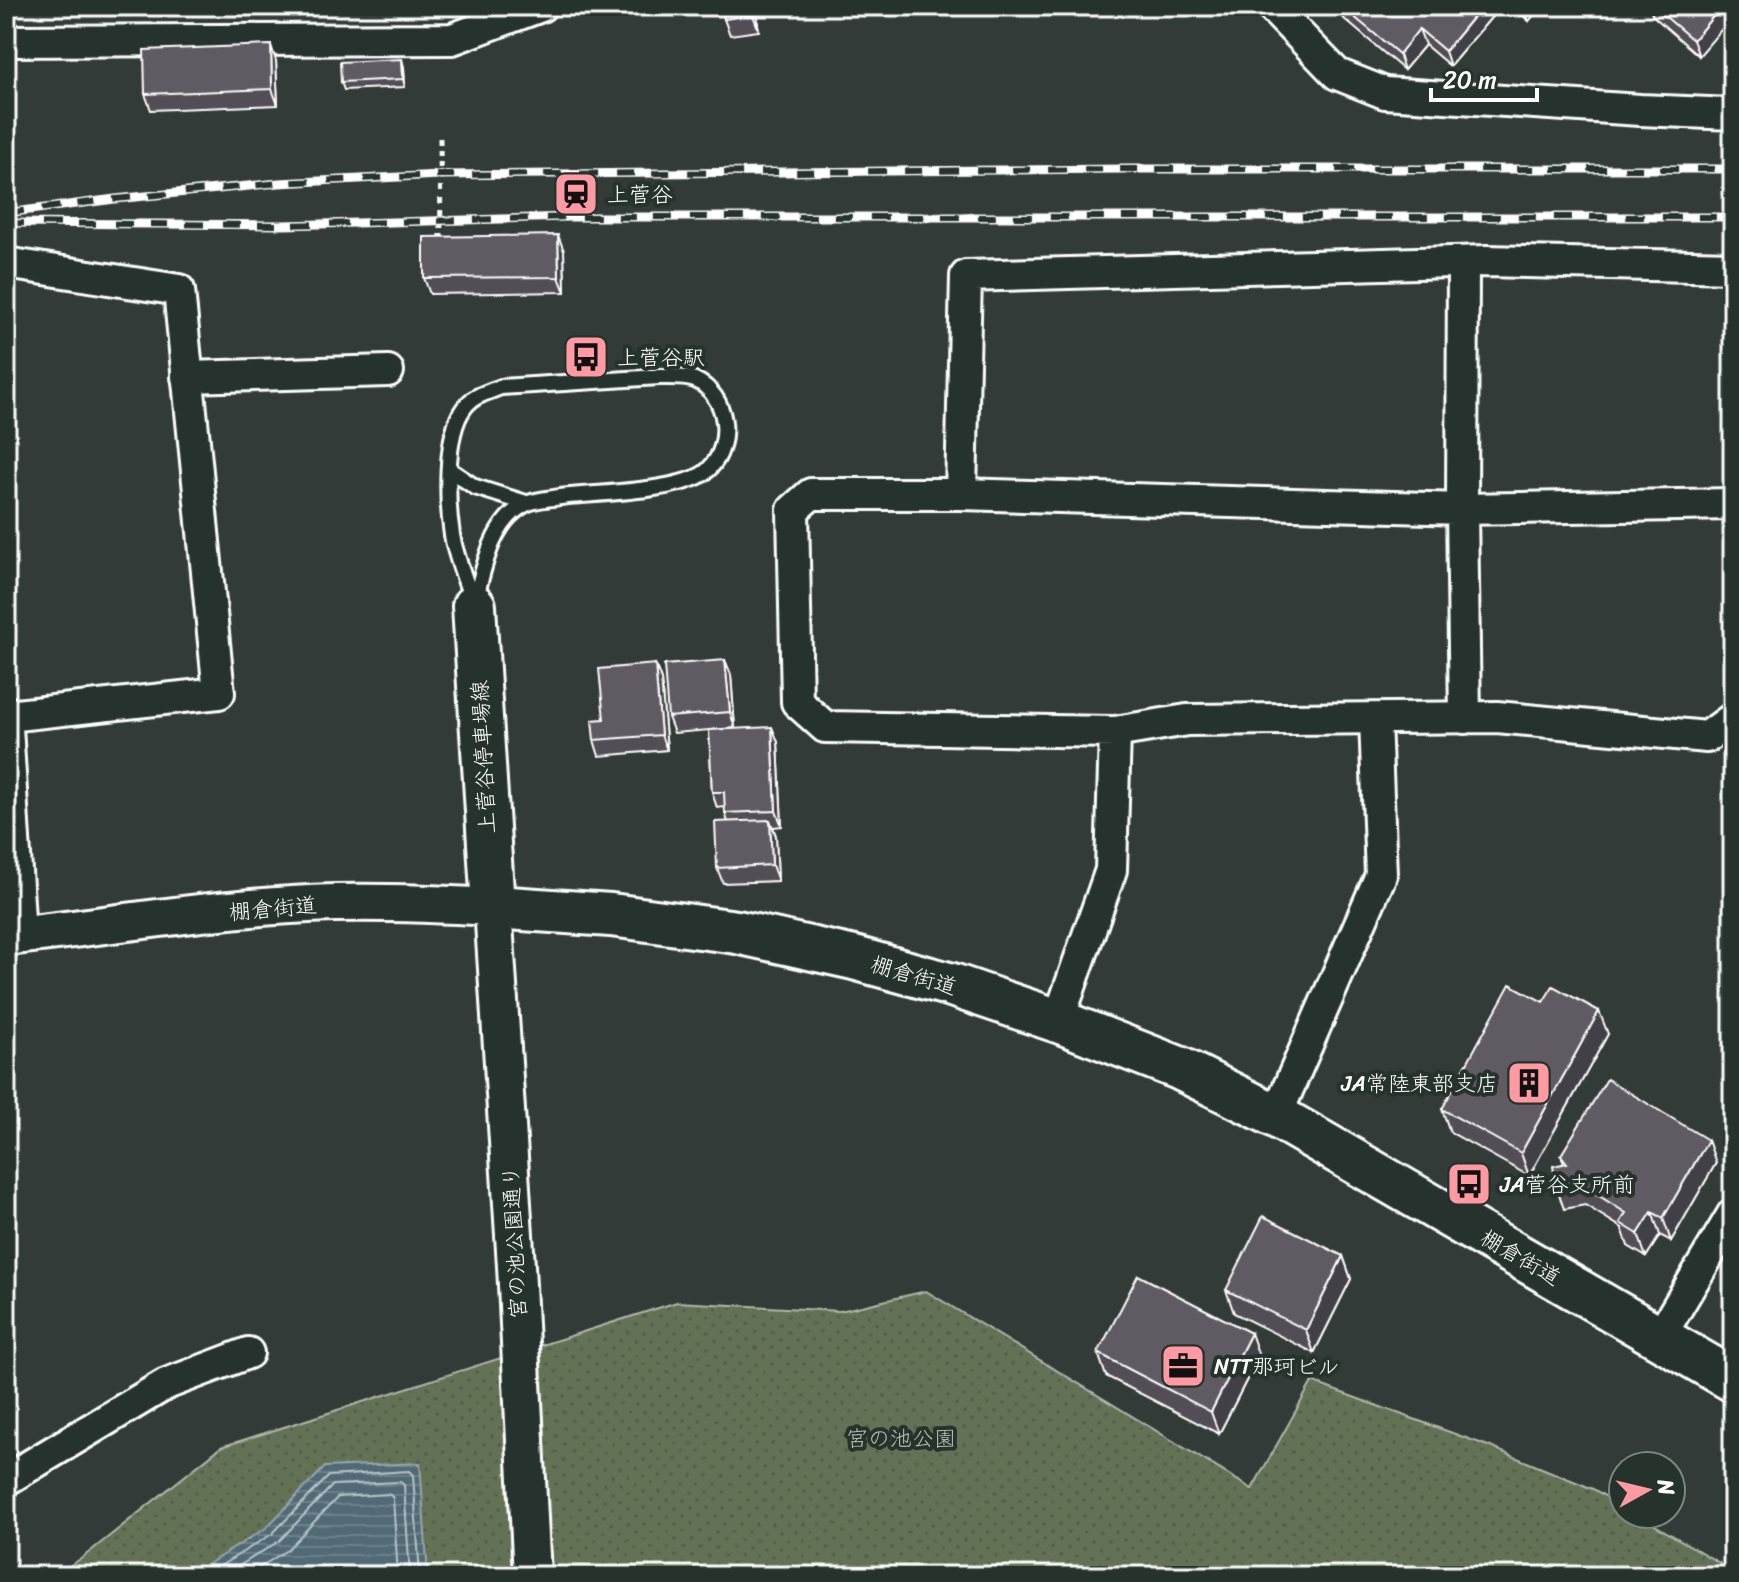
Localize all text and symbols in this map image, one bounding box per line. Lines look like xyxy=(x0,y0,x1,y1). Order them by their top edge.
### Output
scale bar xyxy=(1431,52,1537,102)
text: 20 m xyxy=(1443,59,1497,101)
station icon: 上菅谷 xyxy=(552,170,600,218)
place label: 上菅谷 xyxy=(607,175,673,214)
bus stop icon: 上菅谷駅 xyxy=(562,333,610,381)
place label: 上菅谷駅 xyxy=(617,338,705,377)
street label: 上菅谷停車場線 xyxy=(460,679,507,835)
street label: 棚倉街道 xyxy=(228,885,319,932)
street label: 棚倉街道 xyxy=(866,945,962,1006)
building icon: JA常陸東部支店 xyxy=(1505,1059,1553,1107)
place label: JA常陸東部支店 xyxy=(1340,1064,1498,1103)
bus stop icon: JA菅谷支所前 xyxy=(1445,1160,1493,1208)
street label: 宮の池公園通り xyxy=(491,1164,538,1320)
place label: JA菅谷支所前 xyxy=(1499,1165,1635,1204)
street label: 棚倉街道 xyxy=(1473,1219,1569,1296)
office icon: NTT那珂ビル xyxy=(1159,1342,1207,1390)
place label: NTT那珂ビル xyxy=(1214,1347,1339,1386)
park label: 宮の池公園 xyxy=(846,1419,956,1458)
north arrow xyxy=(1607,1450,1687,1530)
text: N xyxy=(1646,1476,1687,1498)

